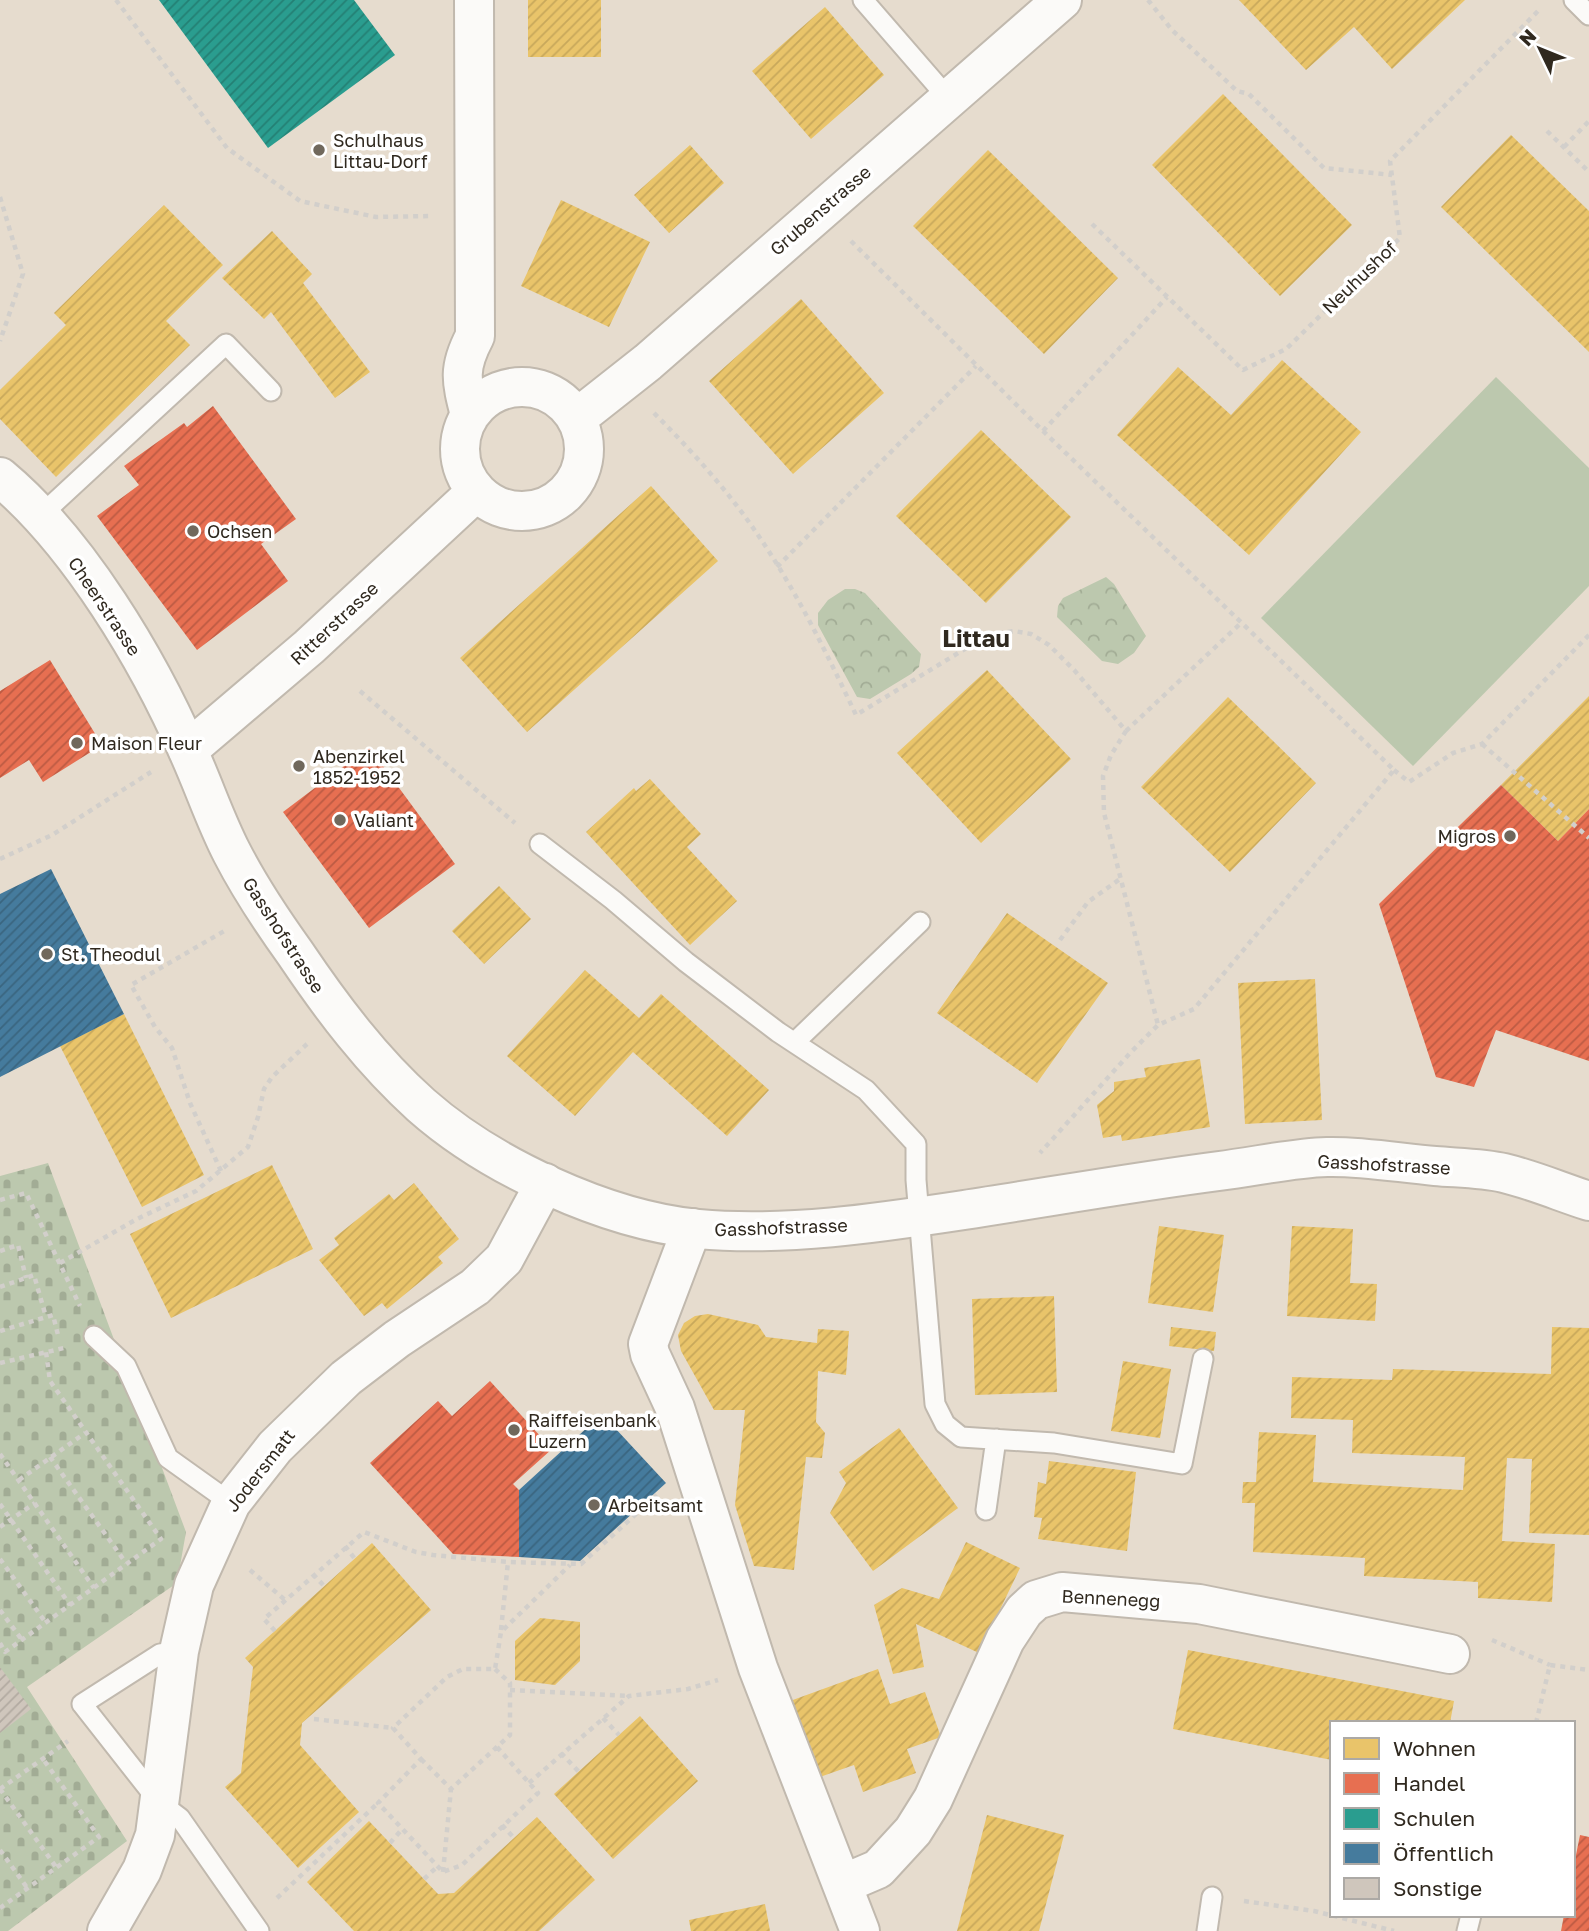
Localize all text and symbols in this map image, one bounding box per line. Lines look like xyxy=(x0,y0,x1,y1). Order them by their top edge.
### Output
north arrow xyxy=(1505,14,1575,84)
text: N xyxy=(1514,24,1541,50)
place label: Schulhaus Littau-Dorf xyxy=(333,129,428,172)
marker: Schulhaus Littau-Dorf xyxy=(311,142,327,158)
street label: Grubenstrasse xyxy=(765,160,875,260)
street label: Neuhushof xyxy=(1317,236,1401,318)
place label: Ochsen xyxy=(207,520,272,542)
marker: Ochsen xyxy=(185,523,201,539)
street label: Cheerstrasse xyxy=(64,552,146,660)
street label: Ritterstrasse xyxy=(286,577,382,669)
district label: Littau xyxy=(942,623,1010,652)
place label: Maison Fleur xyxy=(91,732,202,754)
marker: Maison Fleur xyxy=(69,735,85,751)
place label: Abenzirkel 1852-1952 xyxy=(313,745,405,788)
marker: Abenzirkel 1852-1952 xyxy=(291,758,307,774)
place label: Valiant xyxy=(354,809,414,831)
marker: Valiant xyxy=(332,812,348,828)
place label: Migros xyxy=(1437,825,1496,847)
marker: Migros xyxy=(1502,828,1518,844)
street label: Gasshofstrasse xyxy=(238,873,330,997)
place label: St. Theodul xyxy=(61,943,161,965)
marker: St. Theodul xyxy=(39,946,55,962)
street label: Gasshofstrasse xyxy=(1317,1150,1451,1178)
street label: Gasshofstrasse xyxy=(714,1214,848,1240)
place label: Raiffeisenbank Luzern xyxy=(528,1409,657,1452)
marker: Raiffeisenbank Luzern xyxy=(506,1422,522,1438)
street label: Jodersmatt xyxy=(221,1424,299,1516)
place label: Arbeitsamt xyxy=(608,1494,703,1516)
marker: Arbeitsamt xyxy=(586,1497,602,1513)
street label: Bennenegg xyxy=(1061,1584,1161,1612)
legend xyxy=(1330,1721,1575,1917)
text: Wohnen xyxy=(1393,1735,1476,1761)
text: Handel xyxy=(1393,1770,1466,1796)
text: Schulen xyxy=(1393,1805,1475,1831)
text: Öffentlich xyxy=(1393,1840,1494,1866)
text: Sonstige xyxy=(1393,1875,1482,1901)

